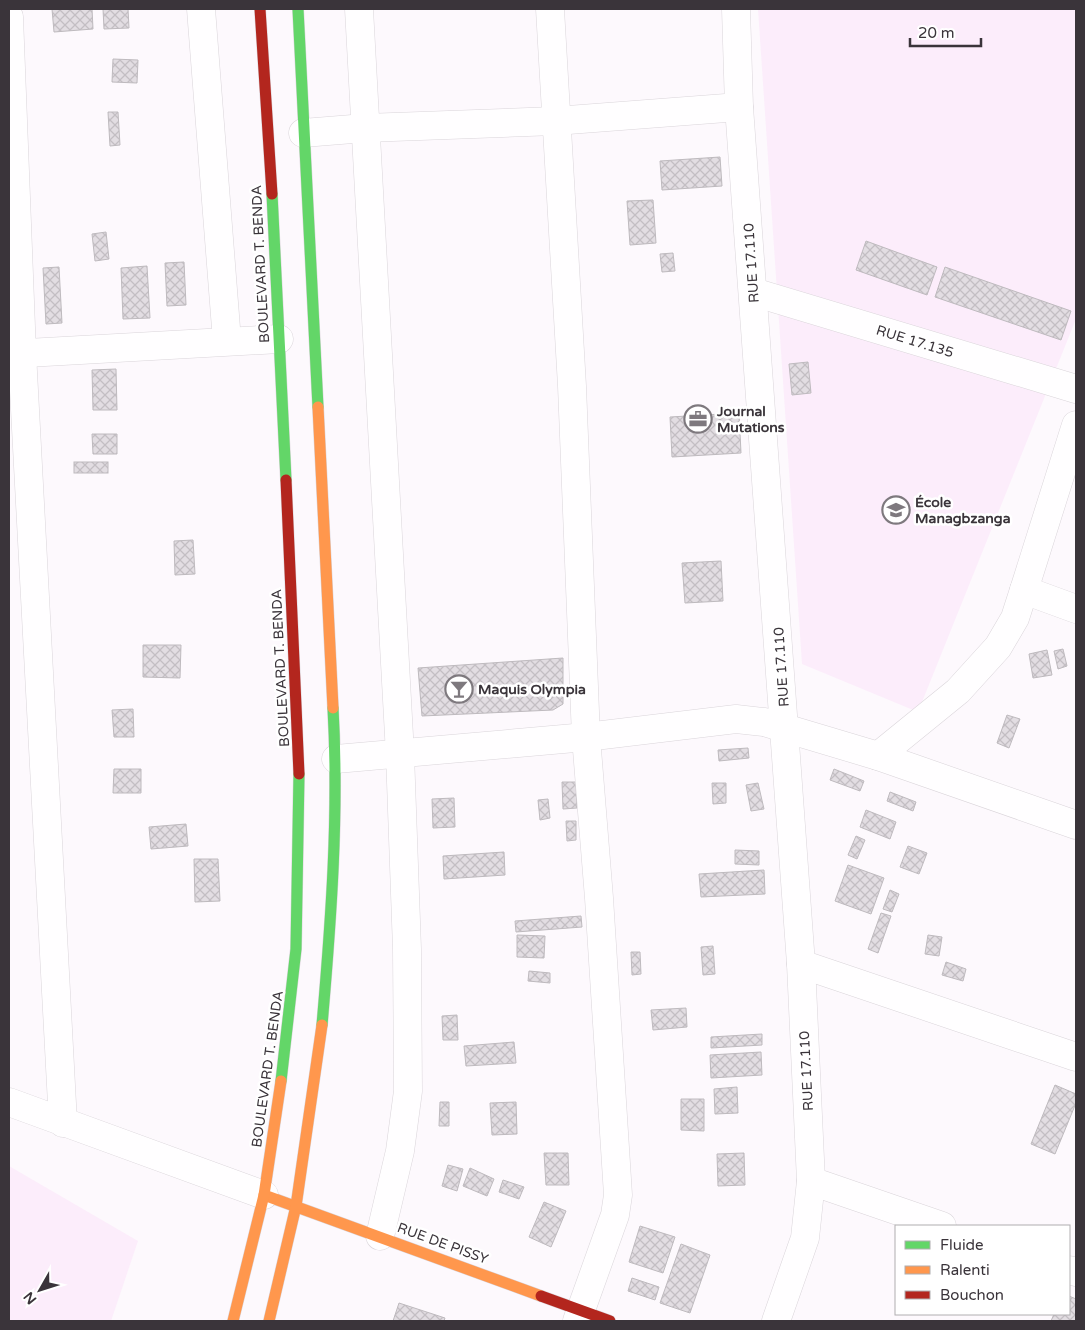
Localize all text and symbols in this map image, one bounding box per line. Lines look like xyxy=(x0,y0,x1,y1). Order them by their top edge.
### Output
scale bar xyxy=(910,15,981,47)
text: 20 m xyxy=(918,24,955,42)
street label: BOULEVARD T. BENDA xyxy=(248,185,273,343)
street label: RUE 17.110 xyxy=(740,222,763,303)
street label: RUE 17.135 xyxy=(874,322,956,361)
place label: Journal Mutations xyxy=(716,403,785,436)
office icon: Journal Mutations xyxy=(683,404,713,434)
place label: École Managbzanga xyxy=(915,494,1011,527)
school or university icon: École Managbzanga xyxy=(881,495,911,525)
street label: BOULEVARD T. BENDA xyxy=(268,589,293,747)
street label: RUE 17.110 xyxy=(770,626,793,707)
bar icon: Maquis Olympia xyxy=(444,674,474,704)
place label: Maquis Olympia xyxy=(478,681,586,698)
street label: BOULEVARD T. BENDA xyxy=(248,990,287,1149)
street label: RUE 17.110 xyxy=(796,1030,817,1111)
street label: RUE DE PISSY xyxy=(395,1219,491,1268)
legend xyxy=(895,1225,1070,1315)
text: Fluide xyxy=(940,1236,984,1254)
text: Ralenti xyxy=(940,1261,990,1279)
north arrow xyxy=(15,1265,65,1315)
text: Bouchon xyxy=(940,1286,1004,1304)
text: N xyxy=(20,1288,40,1308)

